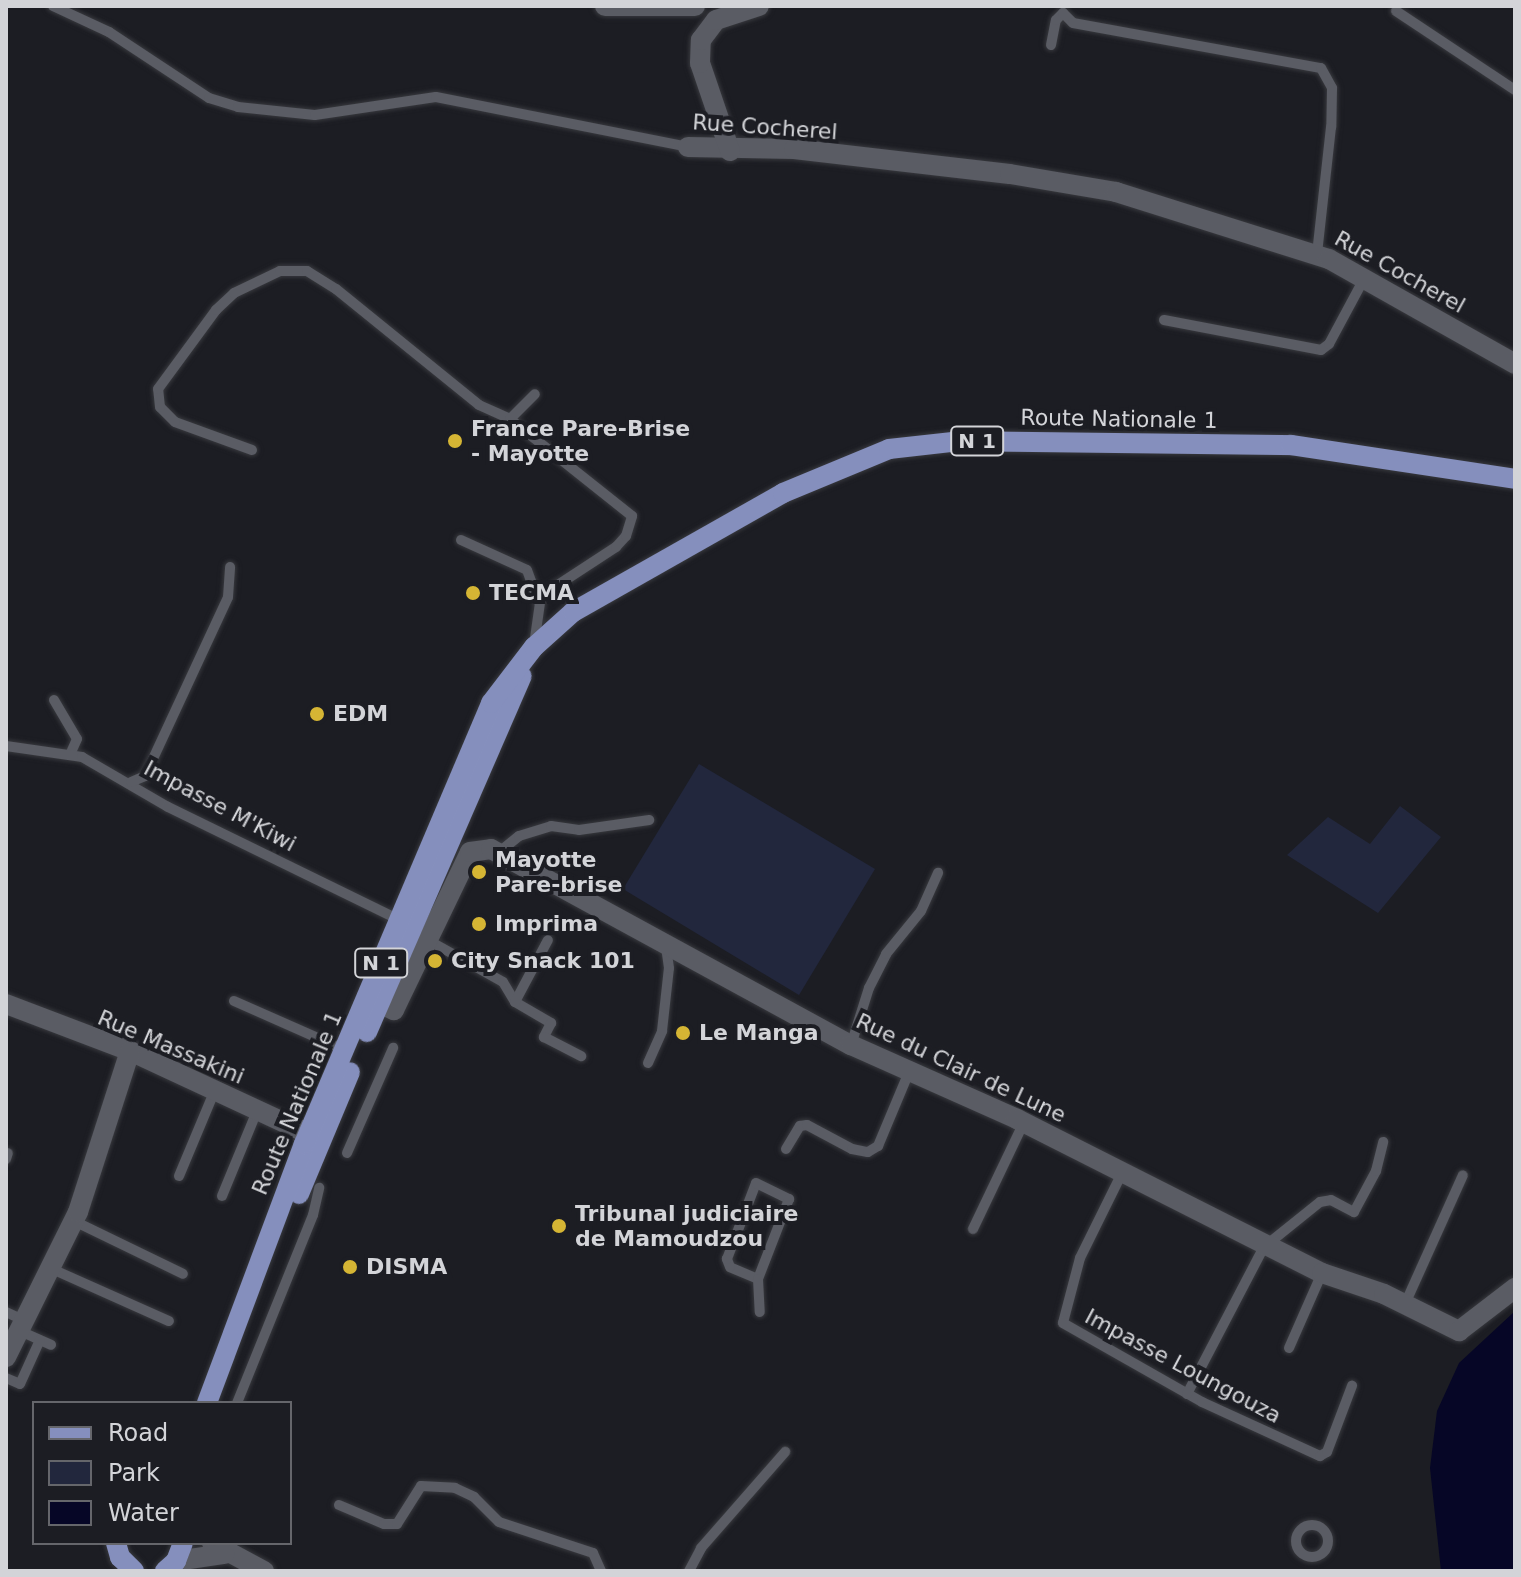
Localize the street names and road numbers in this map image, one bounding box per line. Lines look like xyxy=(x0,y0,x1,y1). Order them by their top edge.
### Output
street label: Rue Cocherel xyxy=(692,109,838,145)
street label: Rue Cocherel xyxy=(1330,225,1470,319)
street label: Route Nationale 1 xyxy=(1020,404,1218,434)
road number: N 1 xyxy=(949,425,1005,457)
street label: Impasse M'Kiwi xyxy=(139,755,301,857)
road number: N 1 xyxy=(353,947,409,979)
street label: Rue Massakini xyxy=(94,1004,248,1090)
street label: Route Nationale 1 xyxy=(246,1007,348,1199)
street label: Rue du Clair de Lune xyxy=(852,1008,1070,1128)
street label: Impasse Loungouza xyxy=(1080,1303,1286,1429)

